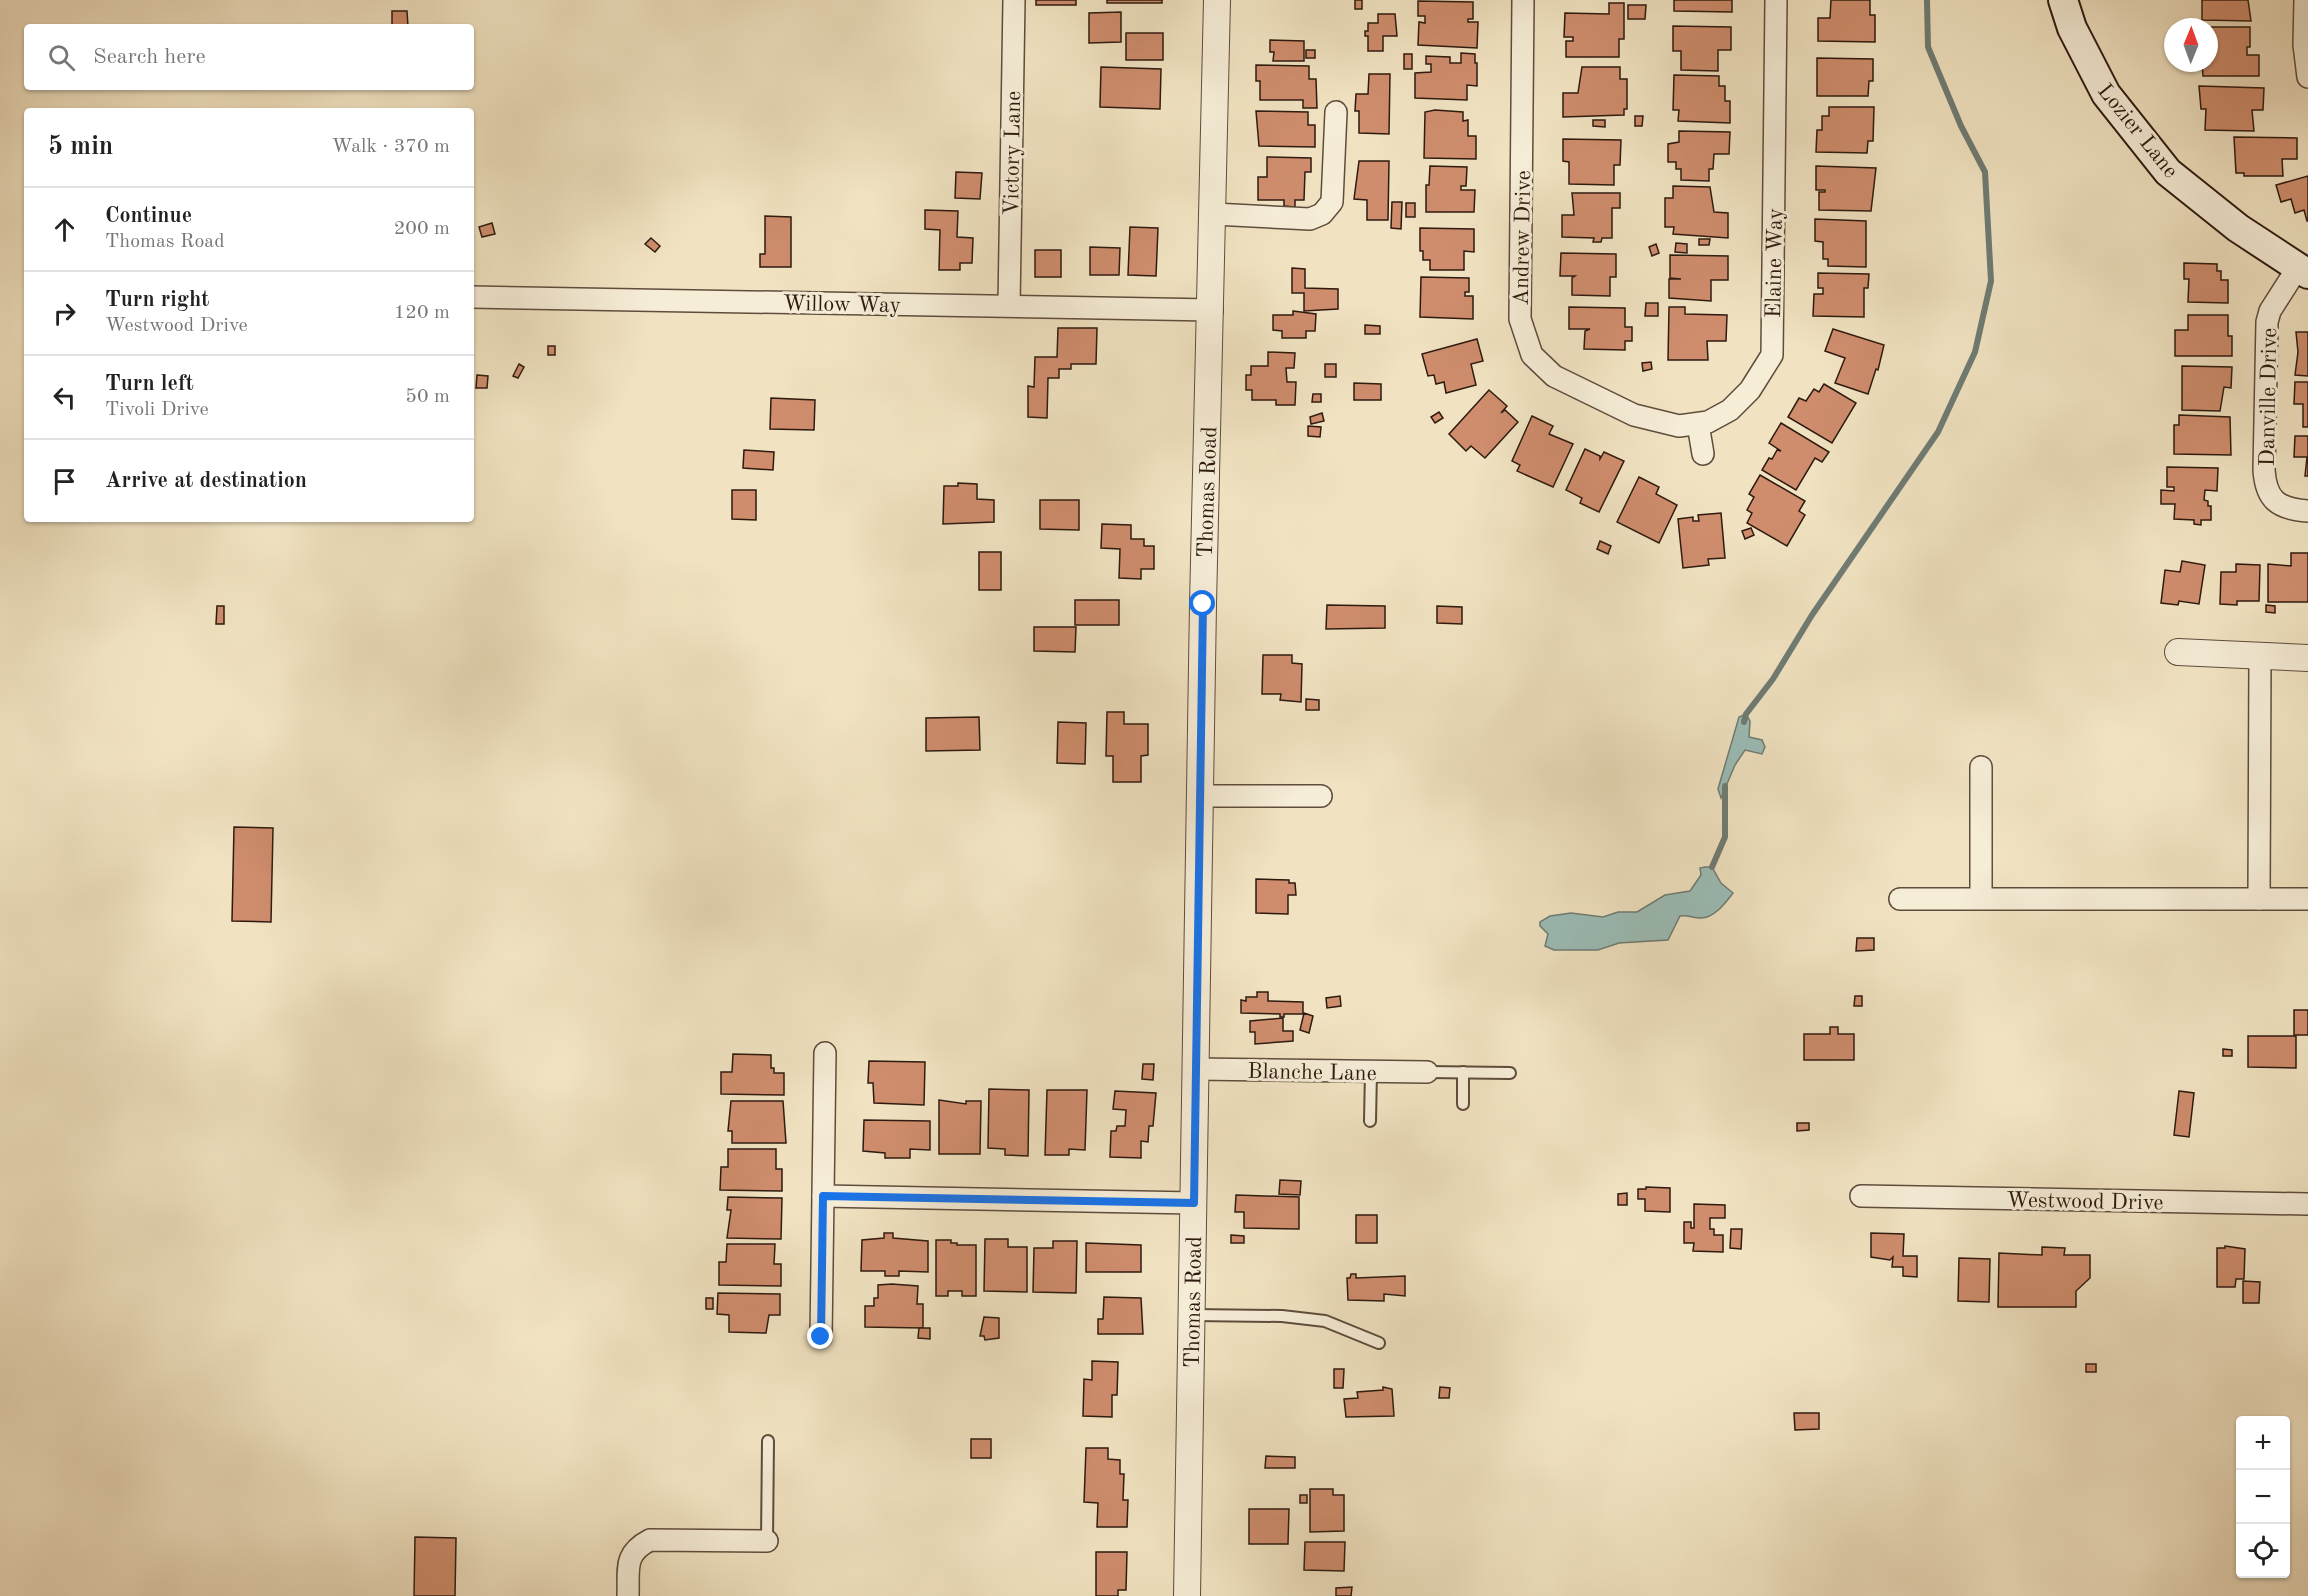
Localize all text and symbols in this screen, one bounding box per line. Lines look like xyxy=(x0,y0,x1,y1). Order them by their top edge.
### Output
north arrow xyxy=(2164,18,2218,72)
search box xyxy=(24,24,474,90)
icon: search xyxy=(45,41,78,74)
text: Search here xyxy=(93,46,206,68)
street label: Lozier Lane xyxy=(2093,80,2182,183)
street label: Victory Lane xyxy=(1001,91,1025,216)
text: 5 min xyxy=(48,134,113,160)
text: Walk · 370 m xyxy=(331,137,450,157)
street label: Andrew Drive xyxy=(1511,170,1535,306)
text: Continue xyxy=(105,205,192,227)
street label: Elaine Way xyxy=(1763,208,1787,318)
icon: ahead xyxy=(48,213,81,246)
text: 200 m xyxy=(394,219,450,239)
text: Thomas Road xyxy=(105,232,225,252)
text: Turn right xyxy=(105,289,209,311)
street label: Willow Way xyxy=(783,293,902,317)
icon: right xyxy=(48,297,81,330)
text: 120 m xyxy=(394,303,450,323)
text: Westwood Drive xyxy=(105,316,248,336)
street label: Danville Drive xyxy=(2257,328,2281,466)
text: Turn left xyxy=(105,373,194,395)
icon: left xyxy=(48,381,81,414)
text: 50 m xyxy=(405,387,450,407)
text: Tivoli Drive xyxy=(105,400,209,420)
street label: Thomas Road xyxy=(1195,426,1221,558)
icon: arrive xyxy=(48,465,81,498)
text: Arrive at destination xyxy=(105,470,307,492)
route start xyxy=(1189,590,1215,616)
street label: Blanche Lane xyxy=(1247,1061,1377,1085)
street label: Westwood Drive xyxy=(2006,1190,2164,1214)
street label: Thomas Road xyxy=(1182,1236,1206,1368)
route end xyxy=(807,1323,833,1349)
map controls xyxy=(2236,1416,2290,1578)
button: + xyxy=(2236,1416,2290,1470)
button: − xyxy=(2236,1470,2290,1524)
button: locate xyxy=(2236,1524,2290,1578)

